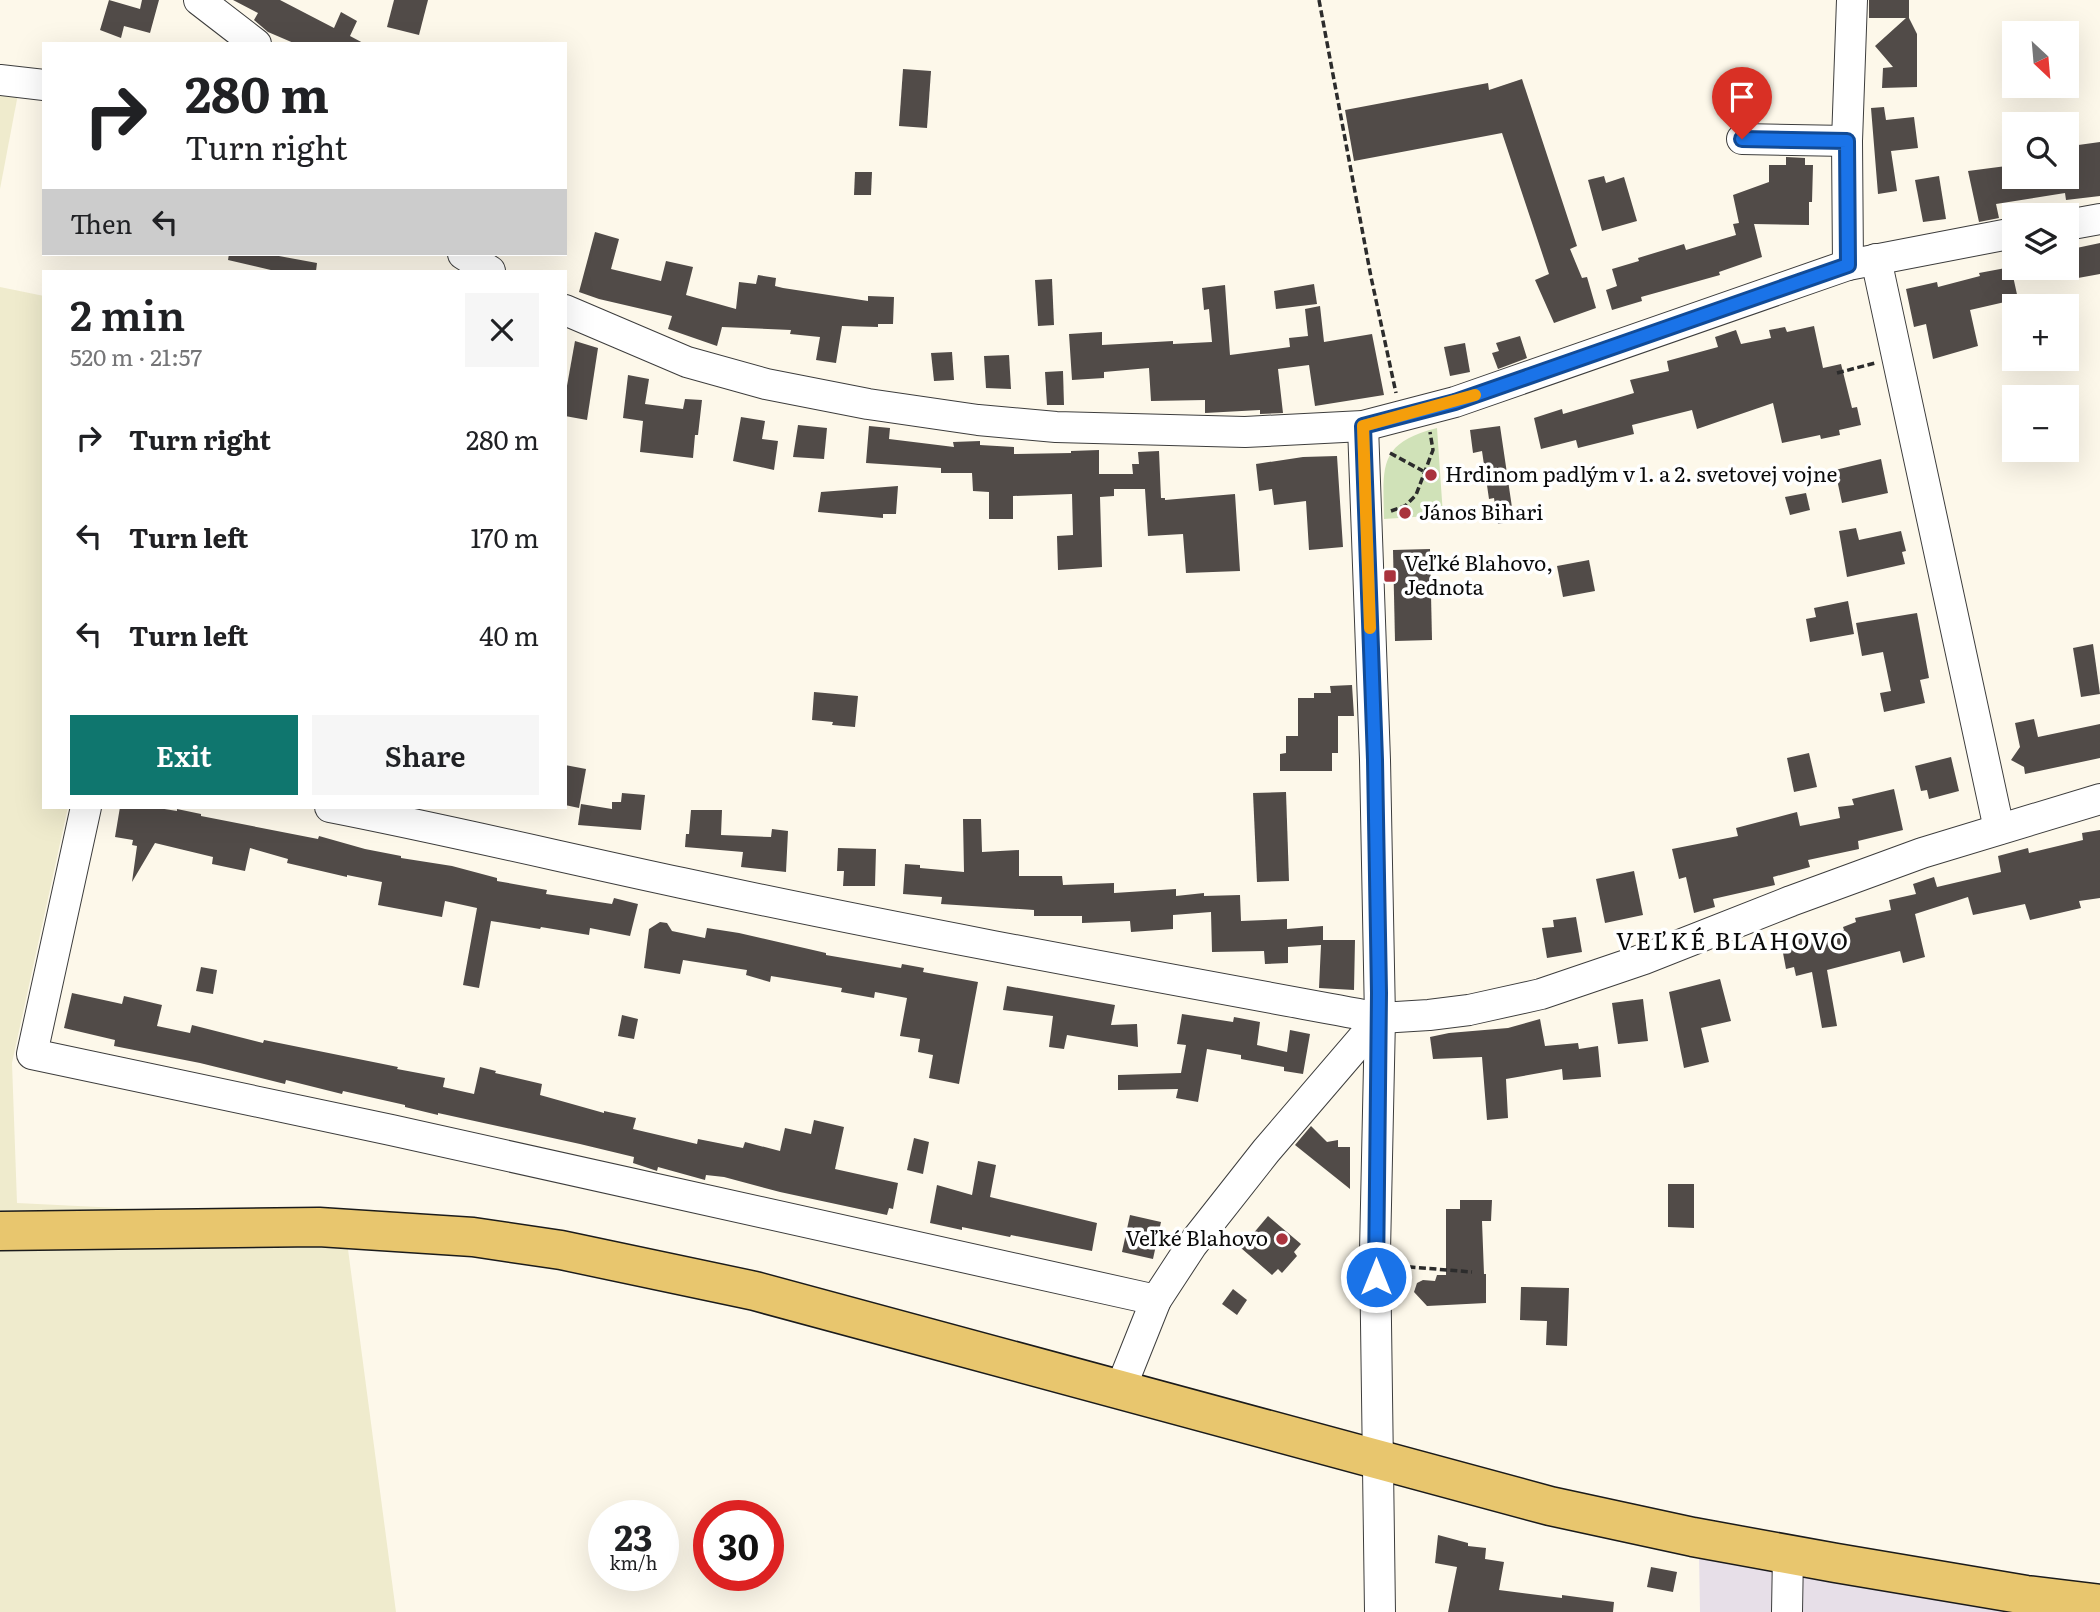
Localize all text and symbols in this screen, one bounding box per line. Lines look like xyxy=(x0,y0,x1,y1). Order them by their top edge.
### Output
north arrow xyxy=(2002,21,2079,98)
map controls xyxy=(2002,21,2079,462)
text: 280 m xyxy=(185,55,329,128)
pin xyxy=(1712,67,1772,139)
icon: right xyxy=(70,70,161,161)
icon: arrive xyxy=(1723,78,1761,116)
button: search xyxy=(2002,112,2079,189)
text: Turn right xyxy=(185,122,347,170)
text: Then xyxy=(70,203,132,242)
icon: left xyxy=(146,203,184,241)
button: layers xyxy=(2002,203,2079,280)
text: 2 min xyxy=(70,282,185,344)
button: close xyxy=(465,293,539,367)
button: + xyxy=(2002,294,2079,371)
text: 520 m · 21:57 xyxy=(70,339,202,373)
button: − xyxy=(2002,385,2079,462)
icon: right xyxy=(70,419,108,457)
text: Turn right xyxy=(129,419,271,458)
text: 280 m xyxy=(466,419,539,458)
place label: Hrdinom padlým v 1. a 2. svetovej vojne xyxy=(1445,457,1837,488)
marker: Hrdinom padlým v 1. a 2. svetovej vojne xyxy=(1423,467,1439,483)
place label: János Bihari xyxy=(1419,495,1543,526)
marker: János Bihari xyxy=(1397,505,1413,521)
icon: left xyxy=(70,517,108,555)
text: Turn left xyxy=(129,517,248,556)
text: 170 m xyxy=(471,517,539,556)
place label: Veľké Blahovo, Jednota xyxy=(1404,546,1553,601)
marker: Veľké Blahovo, Jednota xyxy=(1382,568,1398,584)
icon: left xyxy=(70,615,108,653)
text: Turn left xyxy=(129,615,248,654)
text: 40 m xyxy=(479,615,539,654)
button: Exit xyxy=(70,715,298,795)
button: Share xyxy=(312,715,539,795)
district label: VEĽKÉ BLAHOVO xyxy=(1616,922,1850,957)
place label: Veľké Blahovo xyxy=(1126,1221,1268,1252)
marker: Veľké Blahovo xyxy=(1274,1231,1290,1247)
position arrow xyxy=(1339,1240,1413,1314)
speed limit sign: 30 xyxy=(693,1500,784,1591)
text: 23 xyxy=(614,1510,653,1562)
text: km/h xyxy=(610,1549,657,1576)

